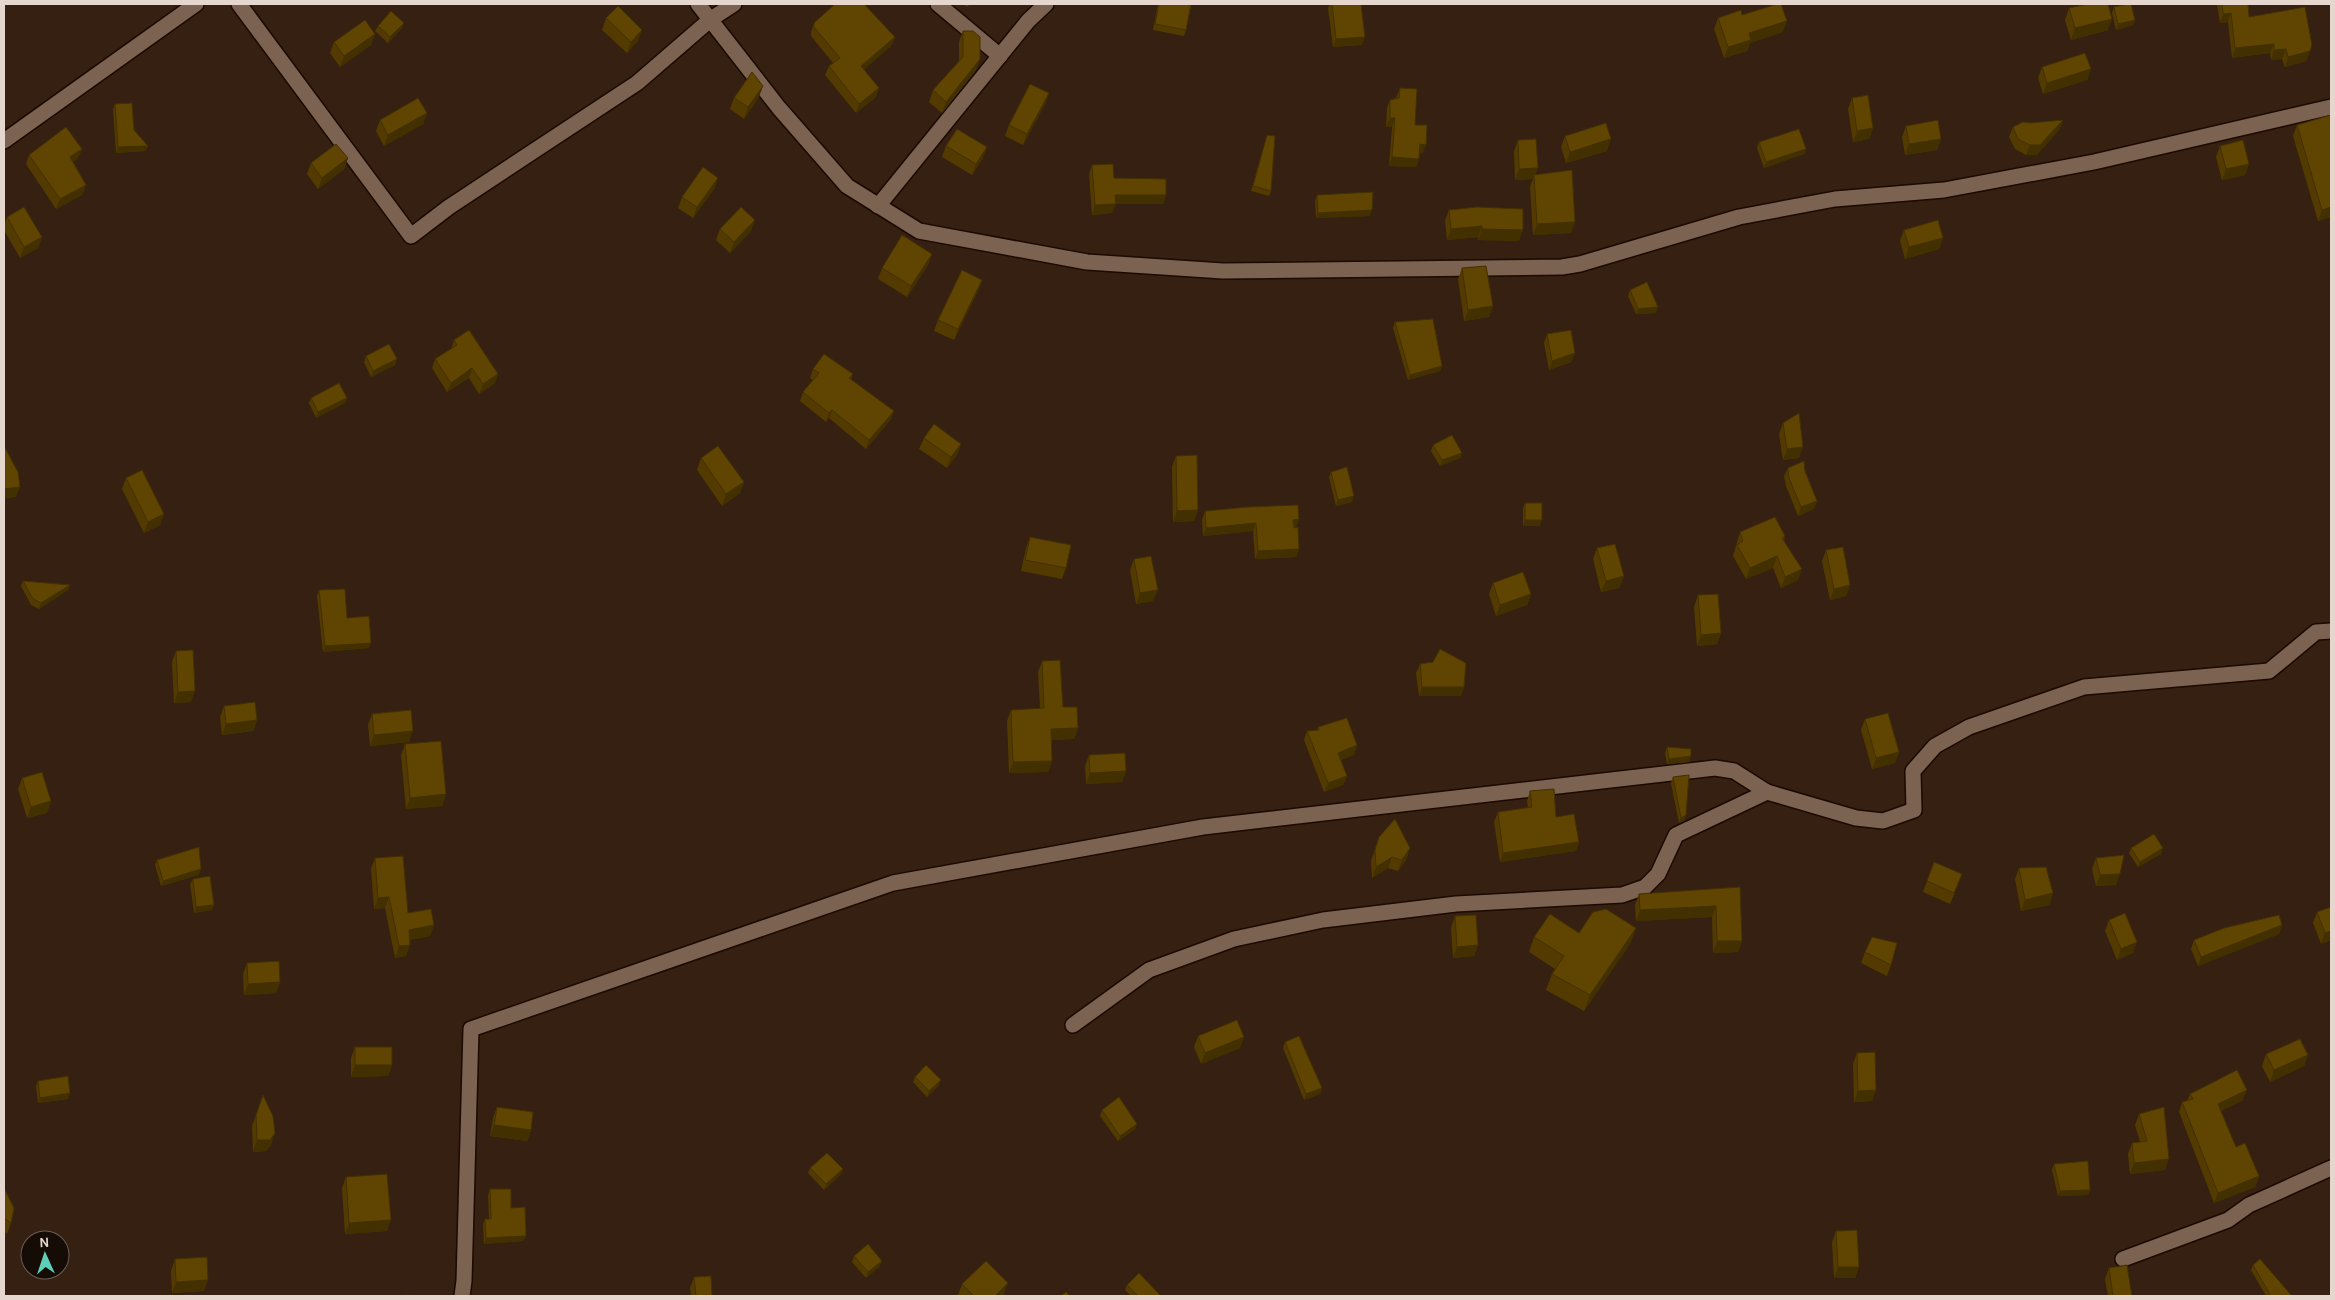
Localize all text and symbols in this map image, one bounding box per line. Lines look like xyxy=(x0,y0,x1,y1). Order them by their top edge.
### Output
north arrow xyxy=(20,1230,70,1280)
text: N xyxy=(39,1234,50,1251)

